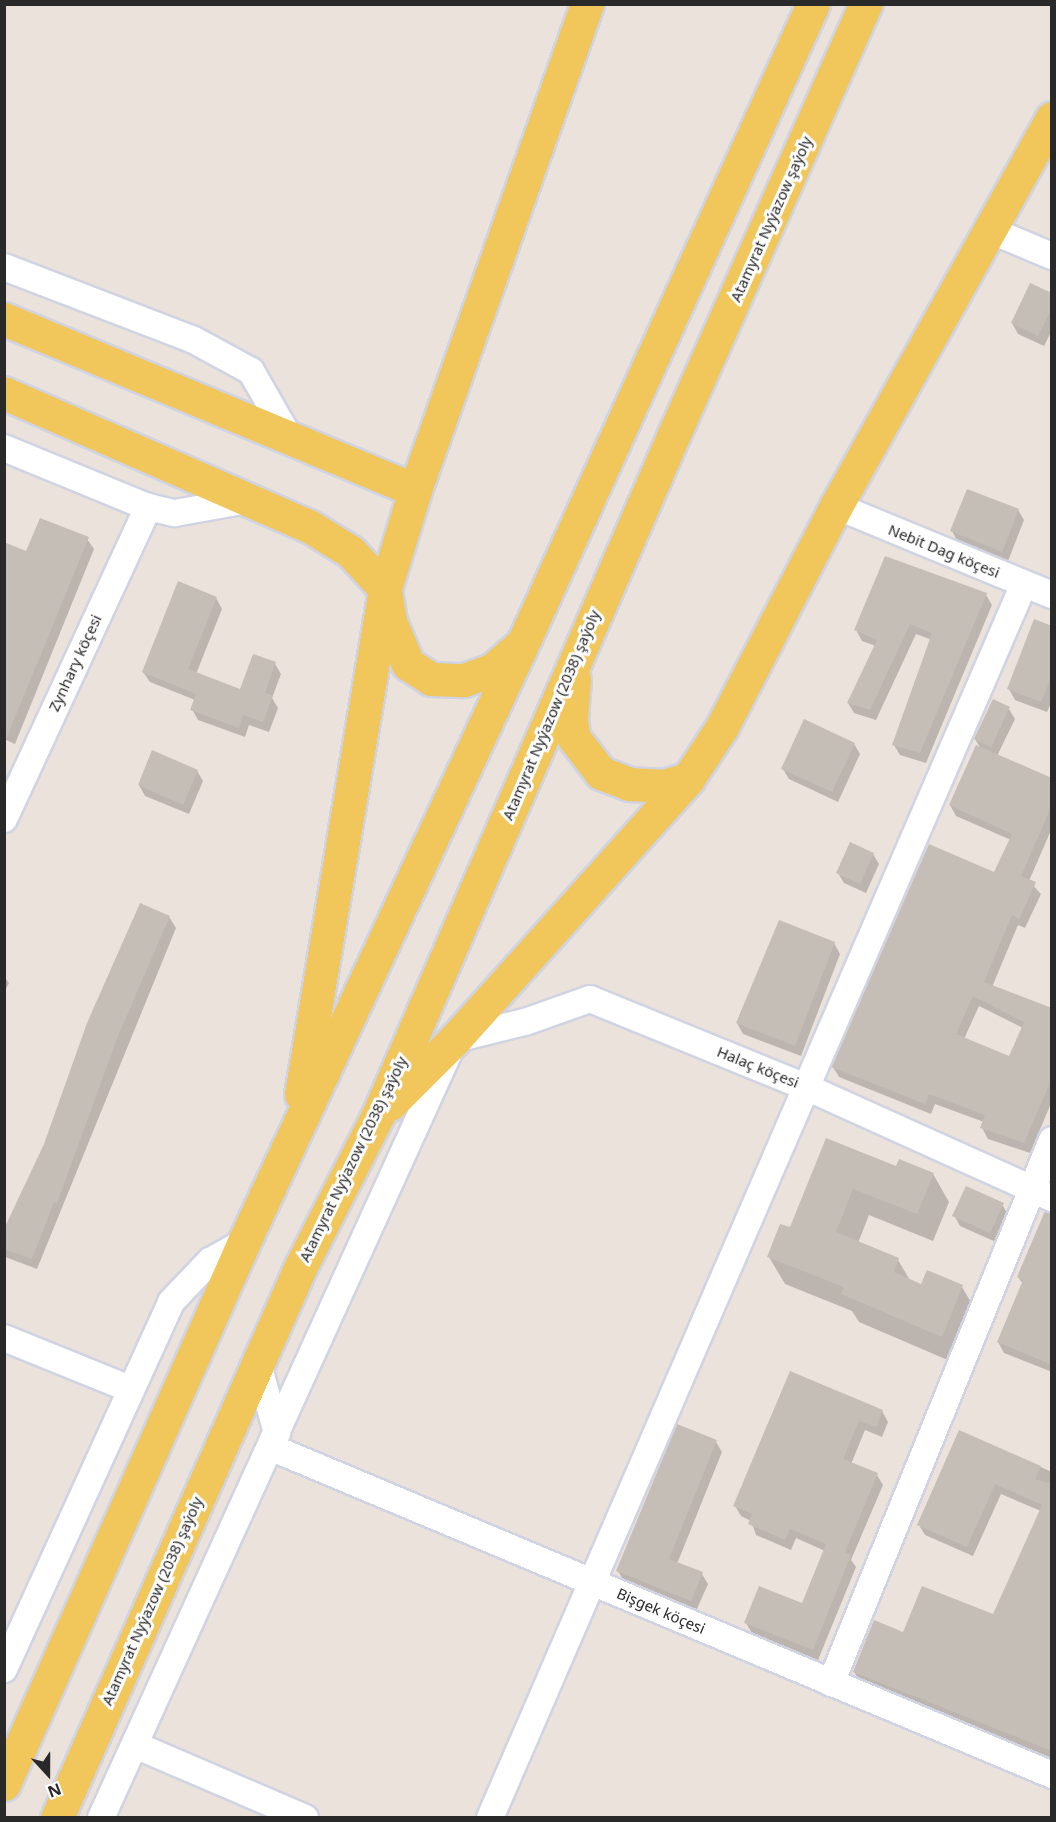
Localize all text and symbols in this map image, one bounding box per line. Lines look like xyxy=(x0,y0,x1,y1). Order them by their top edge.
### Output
street label: Atamyrat Nyýazow şaýoly xyxy=(726,133,816,305)
street label: Nebit Dag köçesi xyxy=(886,520,1002,582)
street label: Atamyrat Nyýazow (2038) şaýoly xyxy=(498,607,604,823)
street label: Zynhary köçesi xyxy=(45,612,105,714)
street label: Halaç köçesi xyxy=(714,1042,802,1092)
street label: Atamyrat Nyýazow (2038) şaýoly xyxy=(295,1053,411,1265)
street label: Atamyrat Nyýazow (2038) şaýoly xyxy=(98,1494,206,1708)
street label: Bişgek köçesi xyxy=(614,1584,708,1638)
north arrow xyxy=(18,1744,78,1804)
text: N xyxy=(44,1778,64,1803)

